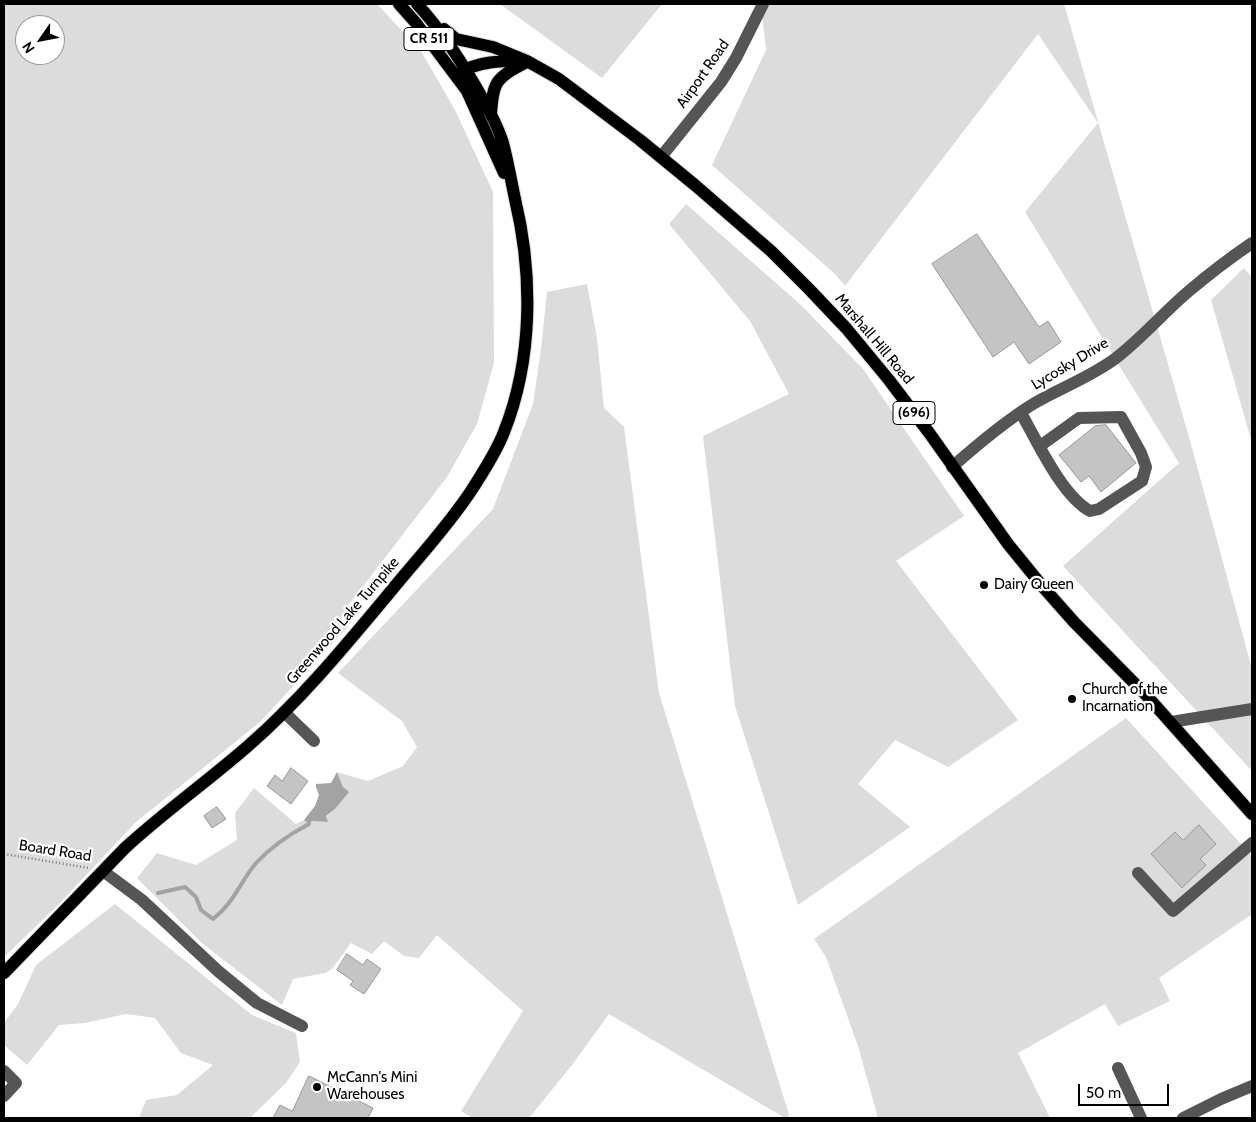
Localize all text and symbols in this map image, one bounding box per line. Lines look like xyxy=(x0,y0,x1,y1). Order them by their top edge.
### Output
north arrow xyxy=(15,15,65,65)
road number: CR 511 xyxy=(404,28,454,50)
street label: Airport Road xyxy=(673,36,733,112)
text: N xyxy=(18,39,39,57)
street label: Marshall Hill Road xyxy=(831,290,917,388)
street label: Lycosky Drive xyxy=(1028,334,1112,394)
road number: (696) xyxy=(893,402,935,424)
street label: Greenwood Lake Turnpike xyxy=(283,554,403,688)
place label: Dairy Queen xyxy=(994,576,1074,594)
marker: Dairy Queen xyxy=(978,579,990,591)
place label: Church of the Incarnation xyxy=(1082,681,1167,716)
marker: Church of the Incarnation xyxy=(1066,693,1078,705)
street label: Board Road xyxy=(17,836,93,866)
place label: McCann's Mini Warehouses xyxy=(327,1069,417,1104)
scale bar xyxy=(1081,1074,1172,1106)
marker: McCann's Mini Warehouses xyxy=(311,1081,323,1093)
text: 50 m xyxy=(1086,1084,1121,1102)

